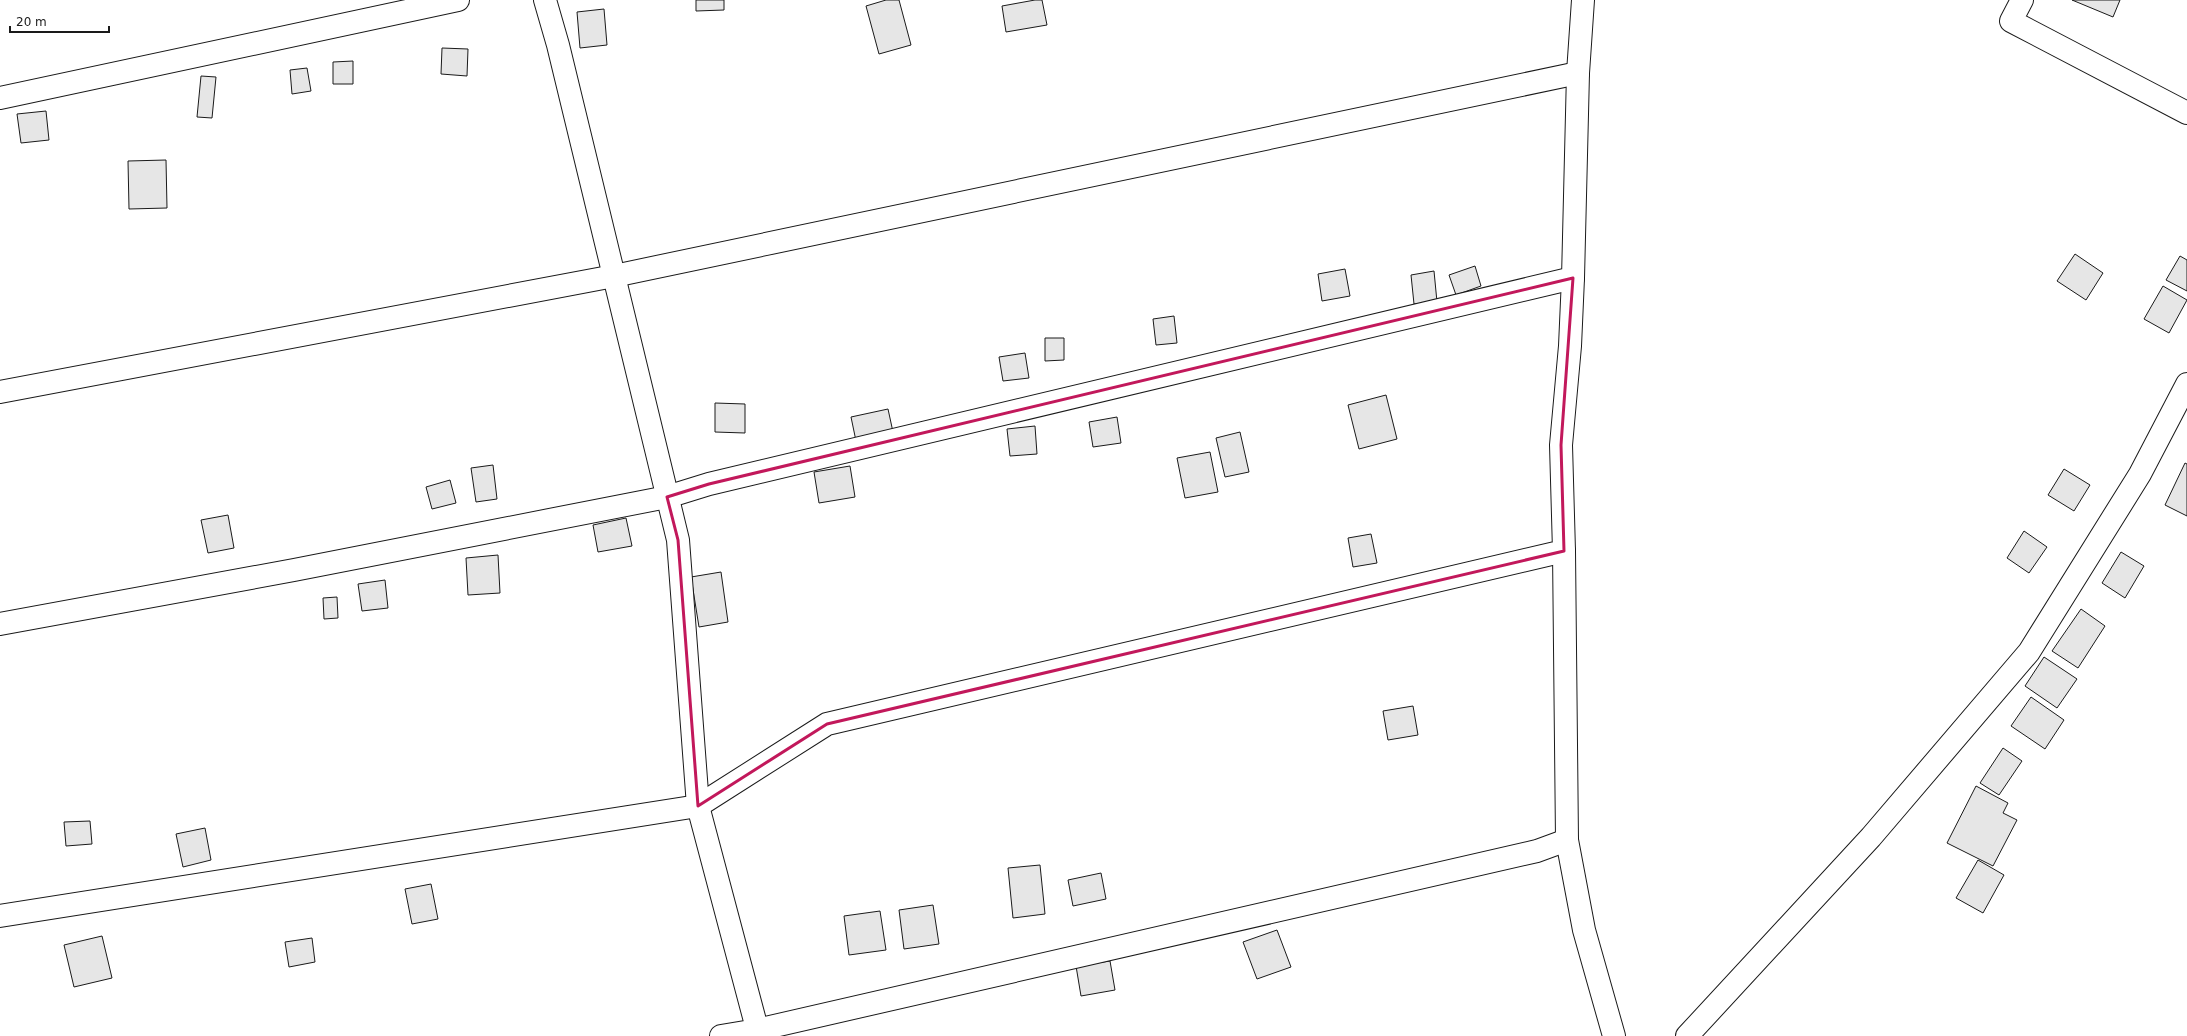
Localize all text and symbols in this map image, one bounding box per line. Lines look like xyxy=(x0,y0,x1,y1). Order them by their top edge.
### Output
scale bar xyxy=(10,8,109,34)
text: 20 m xyxy=(16,15,47,29)

